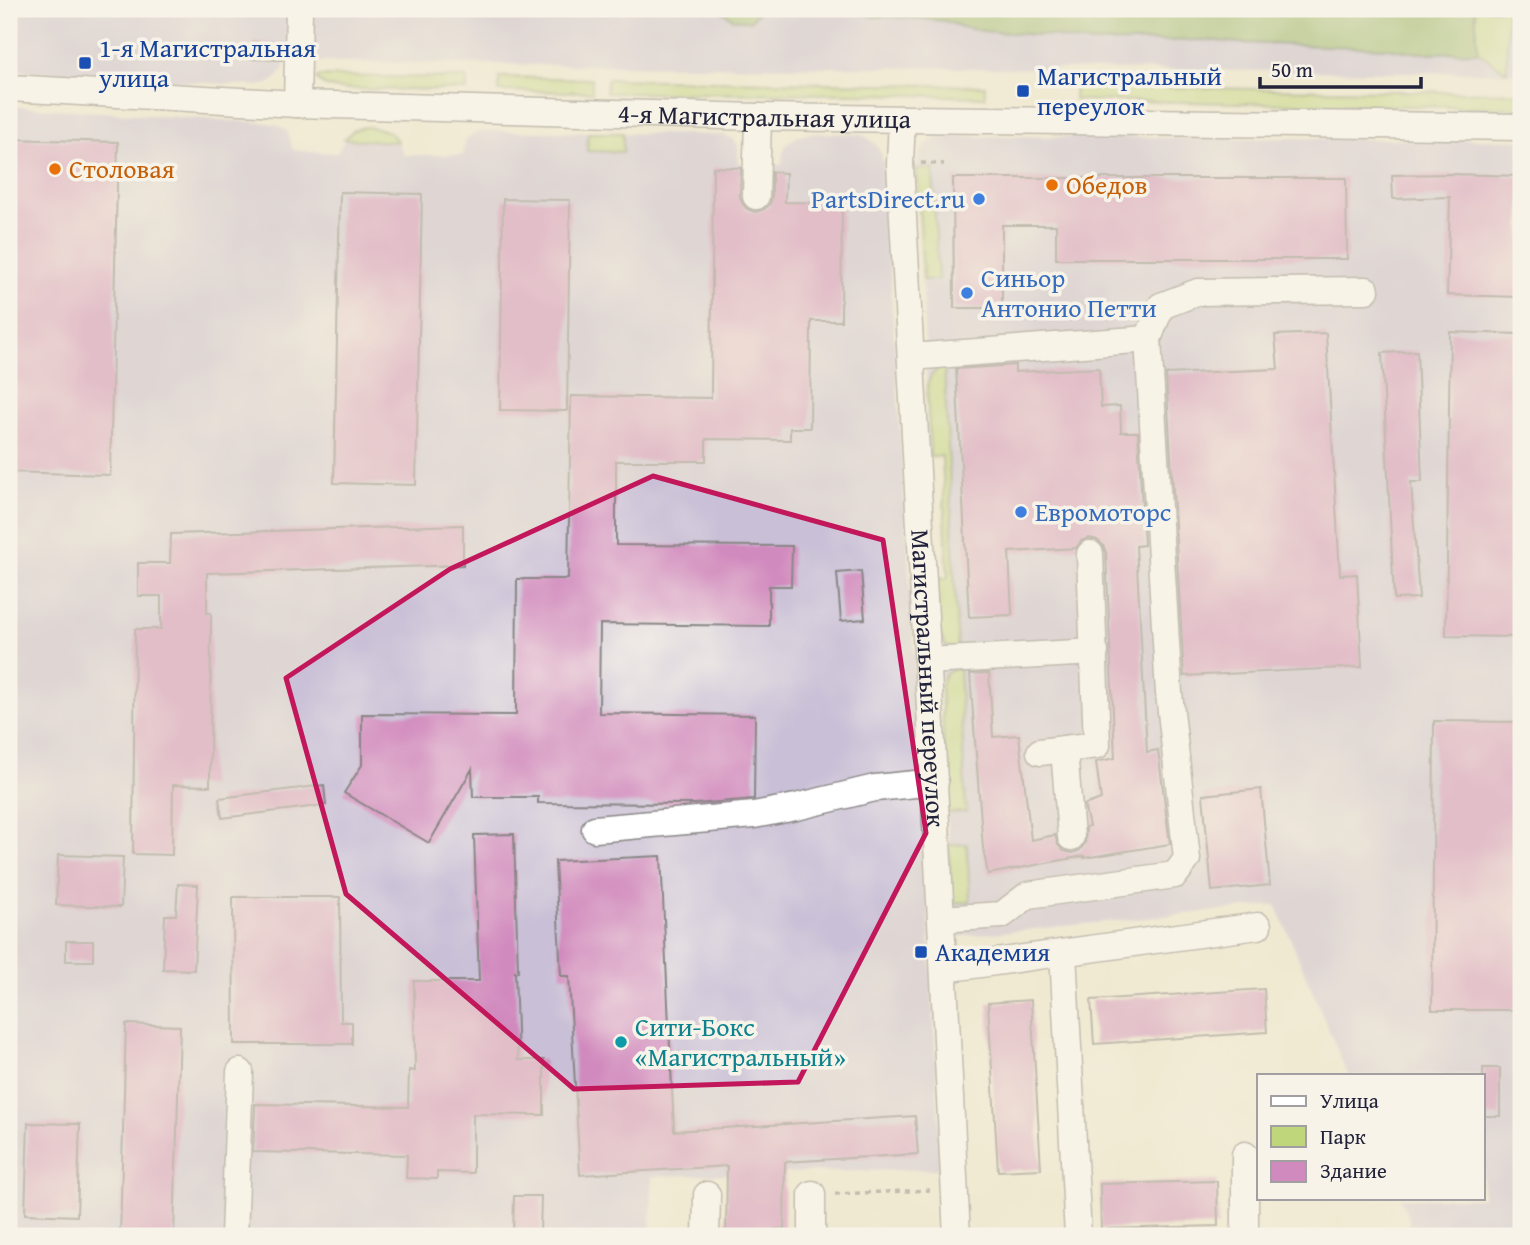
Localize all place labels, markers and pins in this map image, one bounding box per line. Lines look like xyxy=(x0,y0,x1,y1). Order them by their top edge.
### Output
place label: 1-я Магистральная улица xyxy=(98,28,316,97)
marker: 1-я Магистральная улица xyxy=(77,55,93,71)
place label: Магистральный переулок xyxy=(1037,56,1222,125)
marker: Магистральный переулок xyxy=(1015,83,1031,99)
place label: Столовая xyxy=(69,149,175,188)
marker: Столовая xyxy=(47,161,63,177)
place label: Обедов xyxy=(1066,165,1147,204)
marker: Обедов xyxy=(1044,177,1060,193)
place label: PartsDirect.ru xyxy=(811,179,965,218)
marker: PartsDirect.ru xyxy=(971,191,987,207)
place label: Синьор Антонио Петти xyxy=(981,258,1157,327)
marker: Синьор Антонио Петти xyxy=(959,285,975,301)
place label: Евромоторс xyxy=(1035,492,1171,531)
marker: Евромоторс xyxy=(1013,504,1029,520)
place label: Академия xyxy=(935,932,1050,971)
marker: Академия xyxy=(913,944,929,960)
place label: Сити-Бокс «Магистральный» xyxy=(635,1007,846,1076)
marker: Сити-Бокс «Магистральный» xyxy=(613,1034,629,1050)

